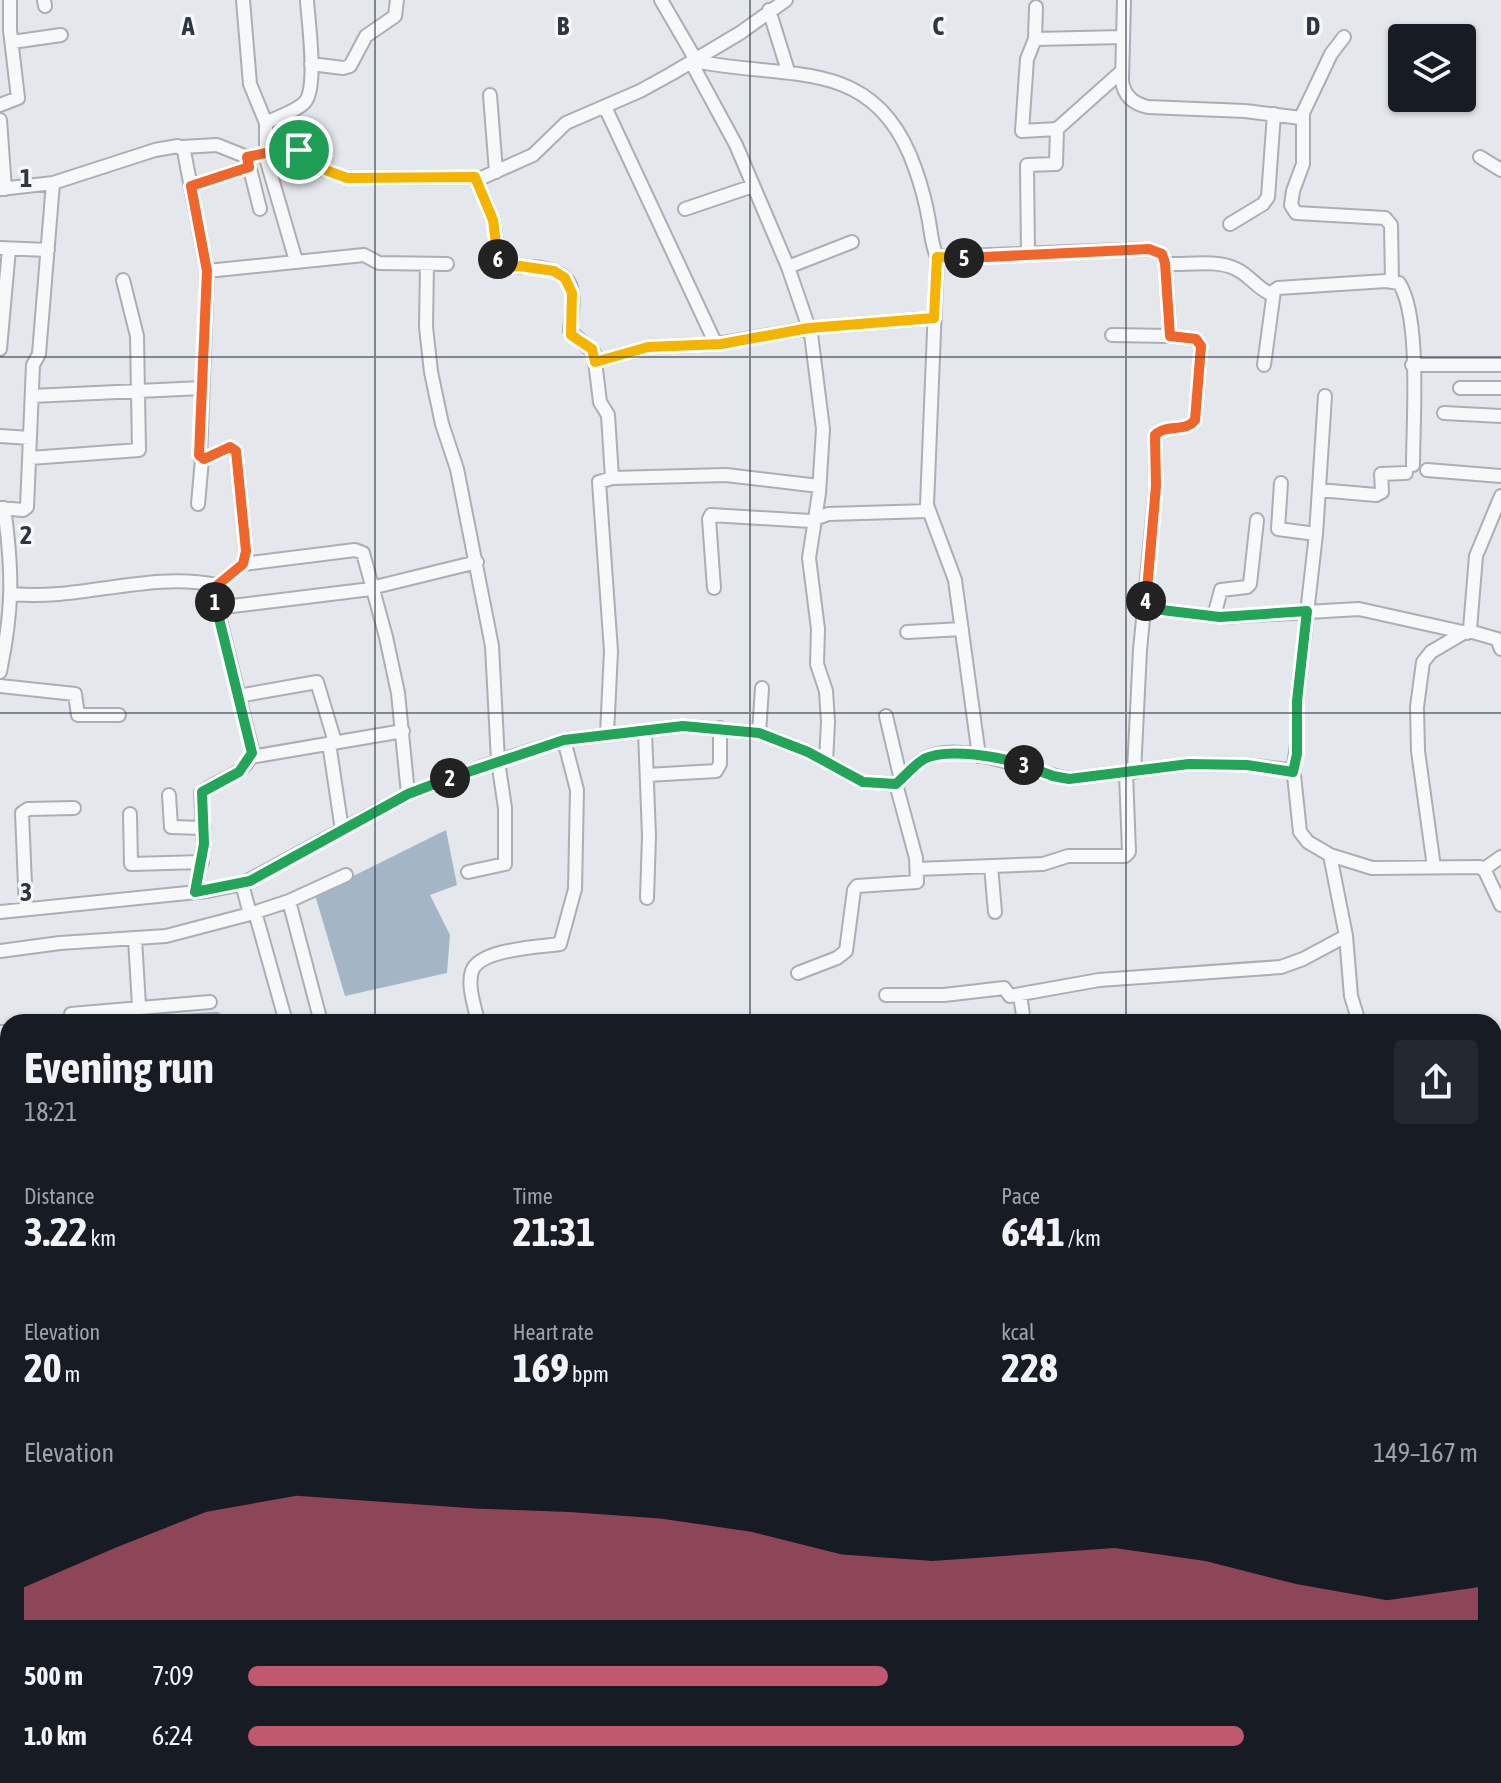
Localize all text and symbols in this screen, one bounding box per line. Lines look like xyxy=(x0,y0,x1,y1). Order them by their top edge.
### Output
text: A xyxy=(181,11,195,41)
text: B xyxy=(557,11,570,41)
text: C xyxy=(932,11,944,41)
text: D xyxy=(1306,11,1320,41)
map controls xyxy=(1388,24,1476,112)
button: layers xyxy=(1388,24,1476,112)
pin xyxy=(265,116,333,184)
icon: arrive xyxy=(277,128,321,172)
text: 1 xyxy=(20,163,32,193)
pin: 5 xyxy=(944,238,984,278)
pin: 6 xyxy=(478,239,518,279)
text: 5 xyxy=(959,245,969,271)
text: 6 xyxy=(493,246,503,272)
text: 2 xyxy=(20,520,32,550)
pin: 4 xyxy=(1126,581,1166,621)
pin: 1 xyxy=(195,582,235,622)
text: 4 xyxy=(1141,588,1151,614)
text: 1 xyxy=(210,589,220,615)
pin: 3 xyxy=(1004,745,1044,785)
text: 3 xyxy=(1019,752,1029,778)
pin: 2 xyxy=(430,758,470,798)
text: 2 xyxy=(445,765,455,791)
text: 3 xyxy=(20,877,32,907)
button: share xyxy=(1394,1040,1478,1124)
text: Evening run xyxy=(24,1042,214,1092)
text: 18:21 xyxy=(24,1097,78,1127)
text: Distance xyxy=(24,1183,95,1209)
text: Time xyxy=(513,1183,553,1209)
text: Pace xyxy=(1001,1183,1040,1209)
text: 3.22 xyxy=(24,1209,88,1254)
text: 21:31 xyxy=(513,1209,595,1254)
text: 6:41 xyxy=(1001,1209,1065,1254)
text: km xyxy=(88,1225,116,1251)
text: /km xyxy=(1065,1225,1101,1251)
text: Elevation xyxy=(24,1319,100,1345)
text: Heart rate xyxy=(513,1319,594,1345)
text: kcal xyxy=(1001,1319,1035,1345)
text: 20 xyxy=(24,1345,62,1390)
text: 169 xyxy=(513,1345,569,1390)
text: 228 xyxy=(1001,1345,1058,1390)
text: m xyxy=(62,1361,80,1387)
text: bpm xyxy=(569,1361,609,1387)
text: Elevation xyxy=(24,1438,114,1468)
text: 149–167 m xyxy=(1373,1438,1478,1468)
text: 500 m xyxy=(24,1661,83,1691)
text: 7:09 xyxy=(152,1661,194,1691)
text: 1.0 km xyxy=(24,1721,87,1751)
text: 6:24 xyxy=(152,1721,193,1751)

